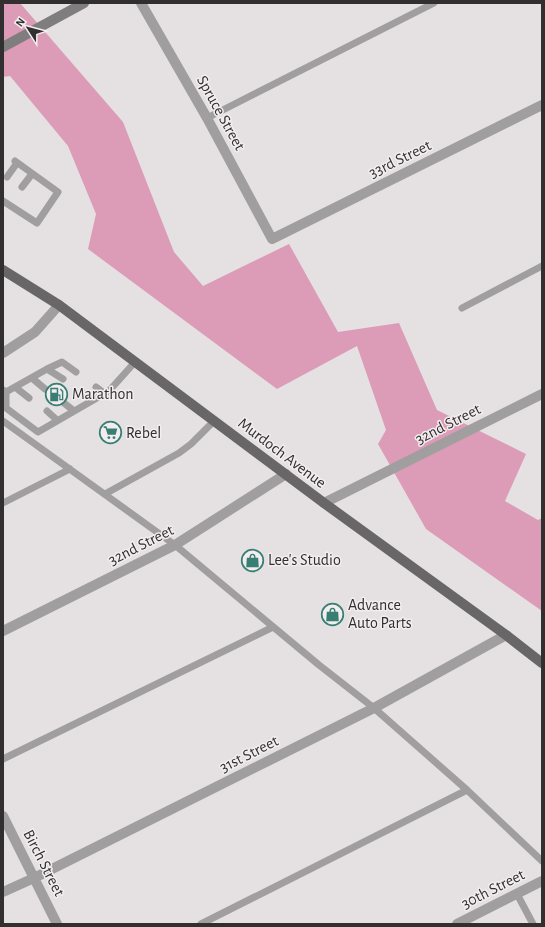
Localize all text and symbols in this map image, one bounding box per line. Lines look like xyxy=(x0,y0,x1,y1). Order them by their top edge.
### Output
north arrow xyxy=(8,8,48,48)
text: N xyxy=(14,16,27,29)
street label: Spruce Street xyxy=(194,73,248,153)
street label: 33rd Street xyxy=(366,137,434,181)
fuel station icon: Marathon xyxy=(43,381,69,407)
place label: Marathon xyxy=(72,386,133,402)
street label: 32nd Street xyxy=(413,401,483,447)
street label: Murdoch Avenue xyxy=(235,415,329,491)
supermarket icon: Rebel xyxy=(97,420,123,446)
place label: Rebel xyxy=(126,425,161,441)
street label: 32nd Street xyxy=(106,522,176,568)
shop icon: Lee's Studio xyxy=(240,547,266,573)
place label: Lee's Studio xyxy=(268,552,341,568)
place label: Advance Auto Parts xyxy=(348,597,412,631)
shop icon: Advance Auto Parts xyxy=(320,601,346,627)
street label: 31st Street xyxy=(217,732,281,776)
street label: Birch Street xyxy=(20,827,68,899)
street label: 30th Street xyxy=(459,866,527,912)

